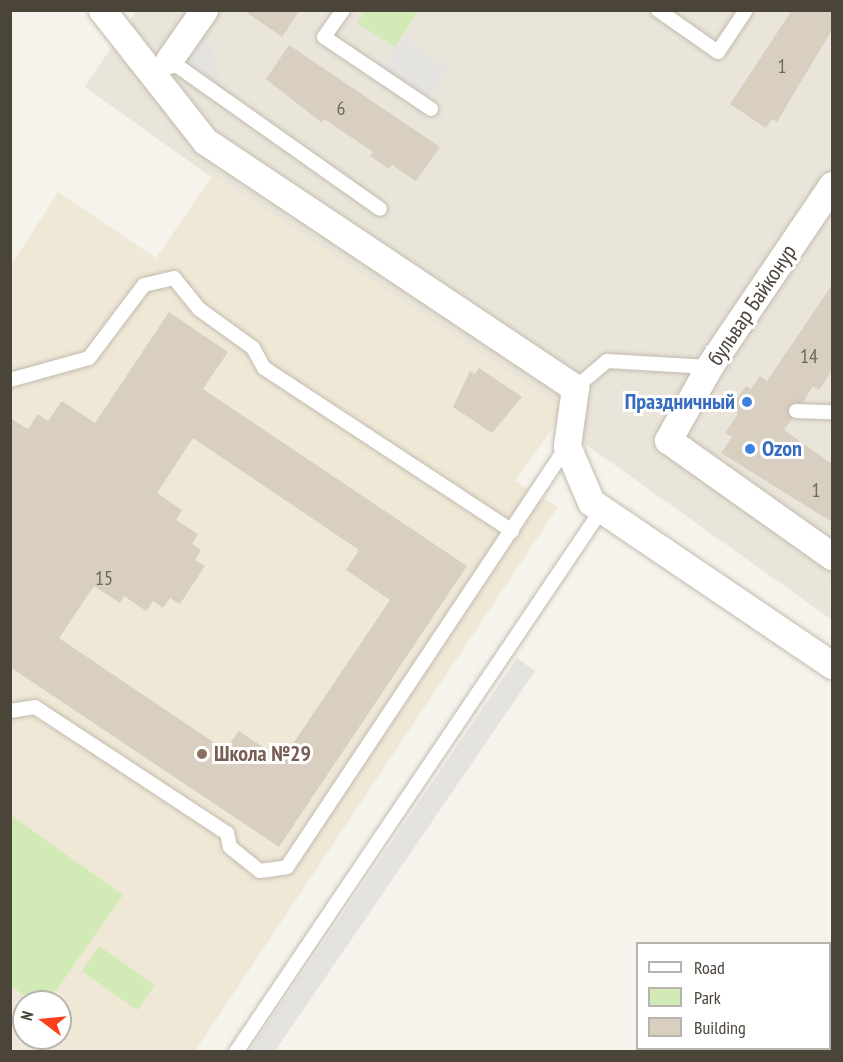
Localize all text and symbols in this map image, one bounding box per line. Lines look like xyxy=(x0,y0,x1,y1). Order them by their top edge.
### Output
house number: 1 xyxy=(778,54,786,78)
house number: 6 xyxy=(337,96,345,120)
street label: бульвар Байконур xyxy=(702,240,802,370)
house number: 14 xyxy=(800,344,818,368)
place label: Праздничный xyxy=(625,389,735,415)
marker: Праздничный xyxy=(740,395,754,409)
place label: Ozon xyxy=(762,436,802,462)
marker: Ozon xyxy=(743,442,757,456)
house number: 1 xyxy=(812,478,820,502)
house number: 15 xyxy=(95,566,113,590)
place label: Школа №29 xyxy=(214,741,311,767)
marker: Школа №29 xyxy=(195,747,209,761)
legend xyxy=(636,942,831,1050)
text: Road xyxy=(694,956,725,979)
text: Park xyxy=(694,986,721,1009)
north arrow xyxy=(12,990,72,1050)
text: N xyxy=(16,1009,37,1023)
text: Building xyxy=(694,1016,746,1039)

